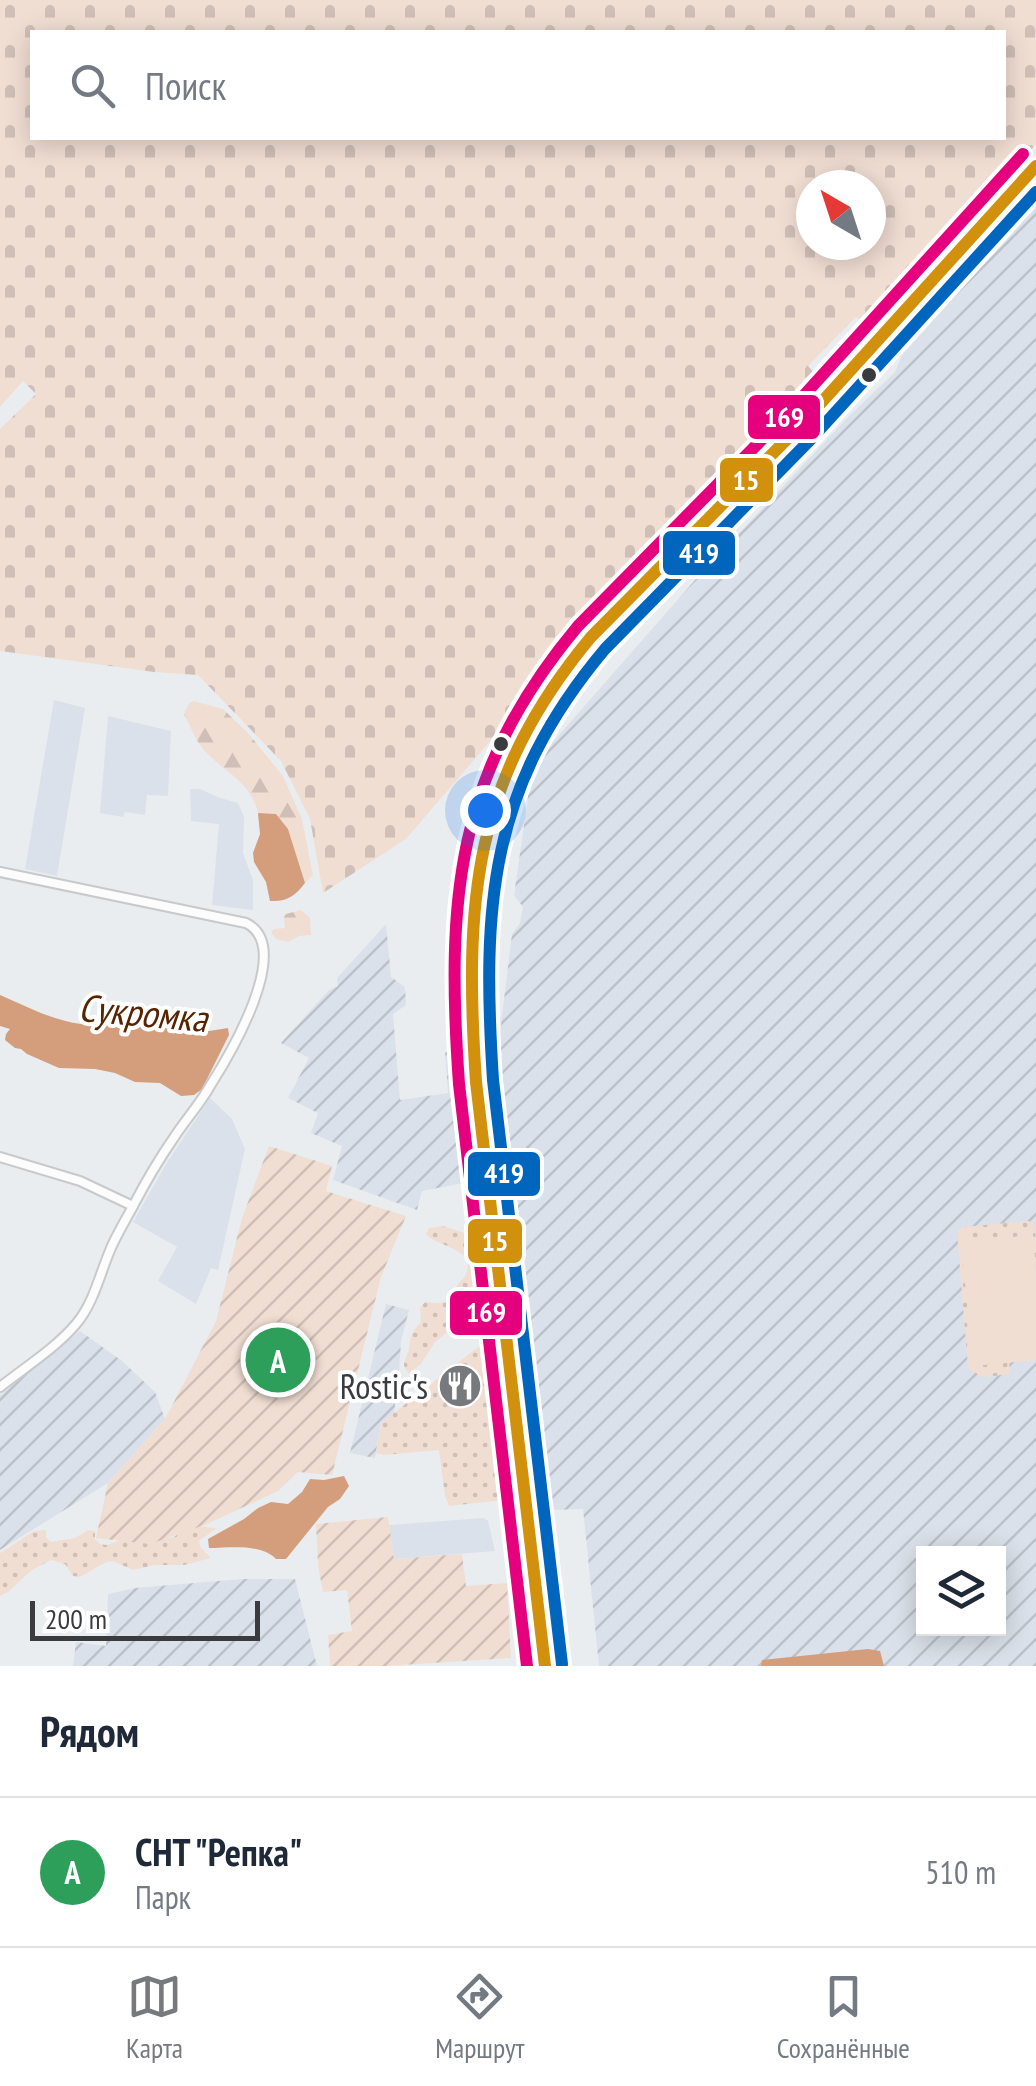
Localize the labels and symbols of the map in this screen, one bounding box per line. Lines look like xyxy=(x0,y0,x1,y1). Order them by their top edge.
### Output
north arrow xyxy=(796,170,886,260)
unlabelled marker xyxy=(859,365,879,385)
line badge: 169 xyxy=(746,393,822,441)
text: 169 xyxy=(764,398,804,435)
line badge: 15 xyxy=(718,456,775,504)
text: 15 xyxy=(733,461,759,498)
line badge: 419 xyxy=(661,529,737,577)
text: 419 xyxy=(679,534,719,571)
unlabelled marker xyxy=(491,734,511,754)
your location xyxy=(460,785,511,836)
water label: Сукромка xyxy=(77,982,211,1042)
line badge: 419 xyxy=(466,1150,542,1198)
text: 419 xyxy=(484,1154,524,1191)
line badge: 15 xyxy=(466,1217,524,1265)
text: 15 xyxy=(482,1222,508,1259)
line badge: 169 xyxy=(448,1289,524,1337)
text: 169 xyxy=(466,1293,506,1330)
pin: A xyxy=(246,1322,310,1398)
place label: Rostic's xyxy=(340,1363,428,1409)
restaurant icon: Rostic's xyxy=(437,1363,483,1409)
scale bar xyxy=(30,1596,260,1640)

